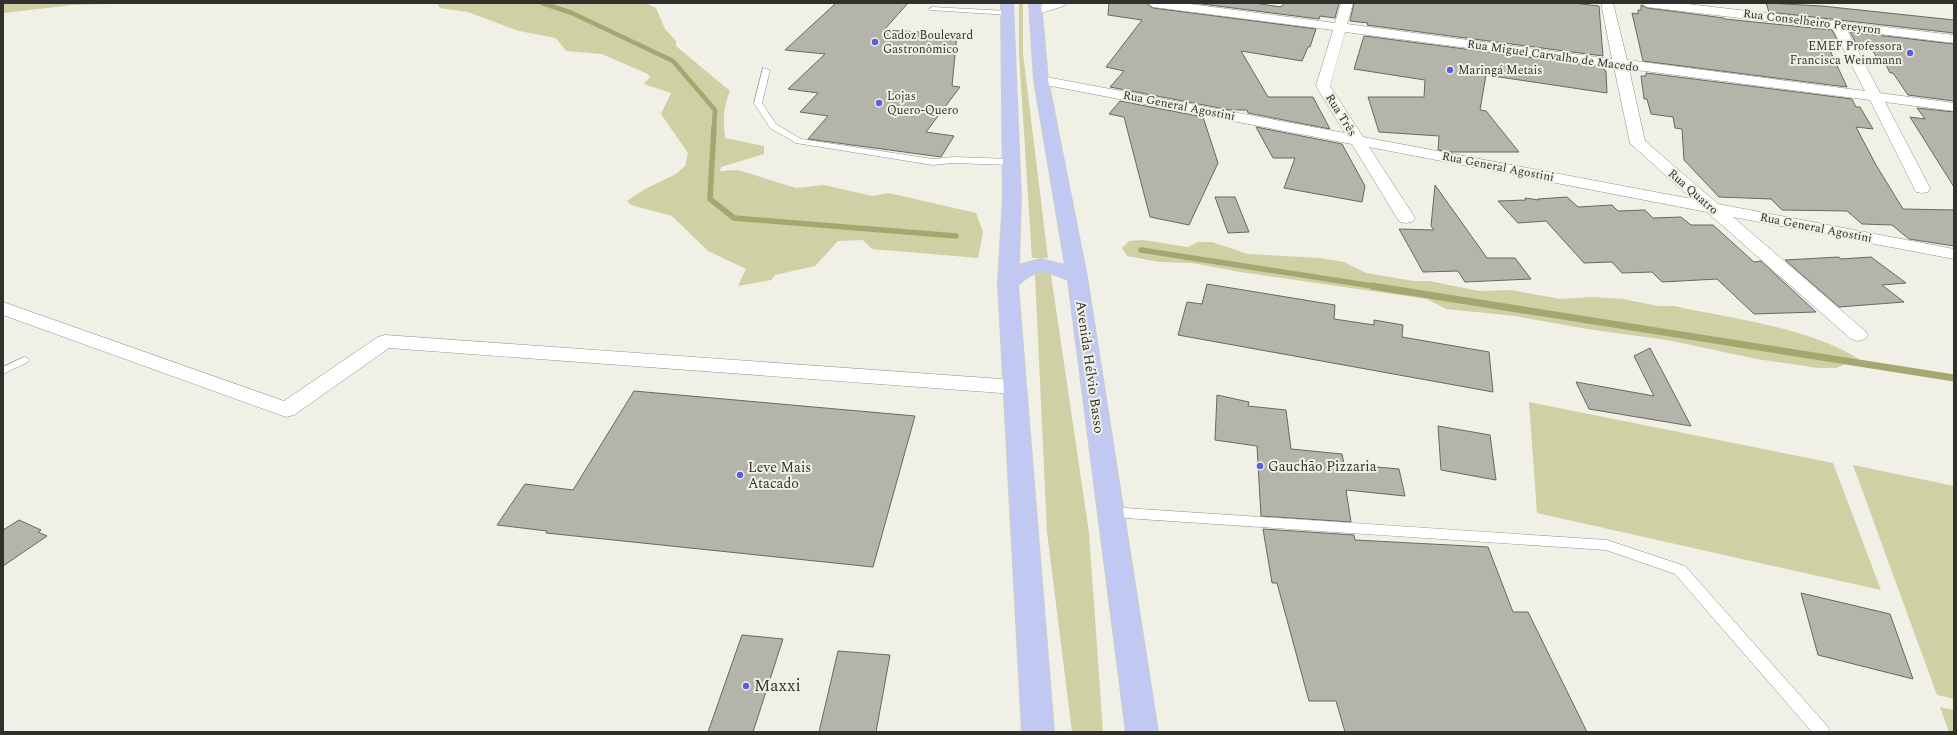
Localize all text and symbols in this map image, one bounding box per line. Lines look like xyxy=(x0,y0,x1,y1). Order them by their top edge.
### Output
street label: Rua Conselheiro Pereyron xyxy=(1742,4,1882,40)
place label: Cadoz Boulevard Gastronômico xyxy=(883,26,973,59)
street label: Rua Miguel Carvalho de Macedo xyxy=(1466,35,1640,77)
marker: Cadoz Boulevard Gastronômico xyxy=(870,37,880,47)
place label: EMEF Professora Francisca Weinmann xyxy=(1790,37,1902,70)
marker: EMEF Professora Francisca Weinmann xyxy=(1905,48,1915,58)
place label: Maringá Metais xyxy=(1458,61,1543,80)
marker: Maringá Metais xyxy=(1445,65,1455,75)
street label: Rua General Agostini xyxy=(1121,86,1237,126)
place label: Lojas Quero-Quero xyxy=(887,87,959,120)
street label: Rua Três xyxy=(1320,90,1362,140)
marker: Lojas Quero-Quero xyxy=(874,98,884,108)
street label: Rua General Agostini xyxy=(1440,147,1556,187)
street label: Rua Quatro xyxy=(1664,165,1722,219)
street label: Rua General Agostini xyxy=(1758,208,1874,248)
street label: Avenida Hélvio Basso xyxy=(1070,299,1110,435)
place label: Gauchão Pizzaria xyxy=(1268,456,1377,477)
place label: Leve Mais Atacado xyxy=(748,457,811,494)
marker: Gauchão Pizzaria xyxy=(1255,461,1265,471)
marker: Leve Mais Atacado xyxy=(735,470,745,480)
place label: Maxxi xyxy=(754,673,801,699)
marker: Maxxi xyxy=(741,681,751,691)

